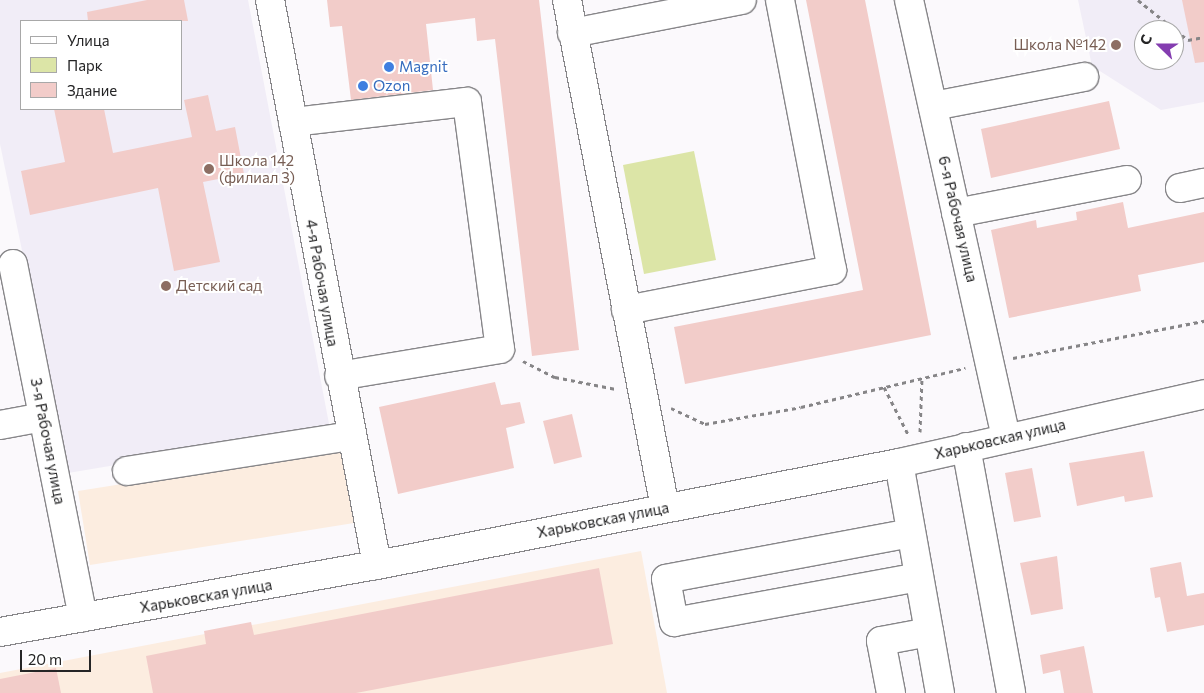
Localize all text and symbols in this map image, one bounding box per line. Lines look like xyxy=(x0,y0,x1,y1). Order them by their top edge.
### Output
legend xyxy=(20,20,182,110)
north arrow xyxy=(1134,20,1184,70)
text: Улица xyxy=(67,31,109,49)
text: С xyxy=(1136,32,1155,47)
place label: Школа №142 xyxy=(1013,36,1106,54)
marker: Школа №142 xyxy=(1110,39,1122,51)
text: Парк xyxy=(67,56,103,74)
place label: Magnit xyxy=(399,58,448,76)
marker: Magnit xyxy=(383,61,395,73)
place label: Ozon xyxy=(373,77,410,95)
marker: Ozon xyxy=(357,80,369,92)
text: Здание xyxy=(67,81,117,99)
place label: Школа 142 (филиал 3) xyxy=(219,151,295,186)
street label: 6-я Рабочая улица xyxy=(935,154,981,284)
marker: Школа 142 (филиал 3) xyxy=(203,163,215,175)
street label: 4-я Рабочая улица xyxy=(302,218,342,348)
place label: Детский сад xyxy=(176,277,262,295)
marker: Детский сад xyxy=(160,280,172,292)
street label: 3-я Рабочая улица xyxy=(27,376,69,506)
street label: Харьковская улица xyxy=(933,415,1067,463)
street label: Харьковская улица xyxy=(535,498,671,542)
street label: Харьковская улица xyxy=(138,575,274,617)
scale bar xyxy=(22,640,94,672)
text: 20 m xyxy=(28,650,62,668)

